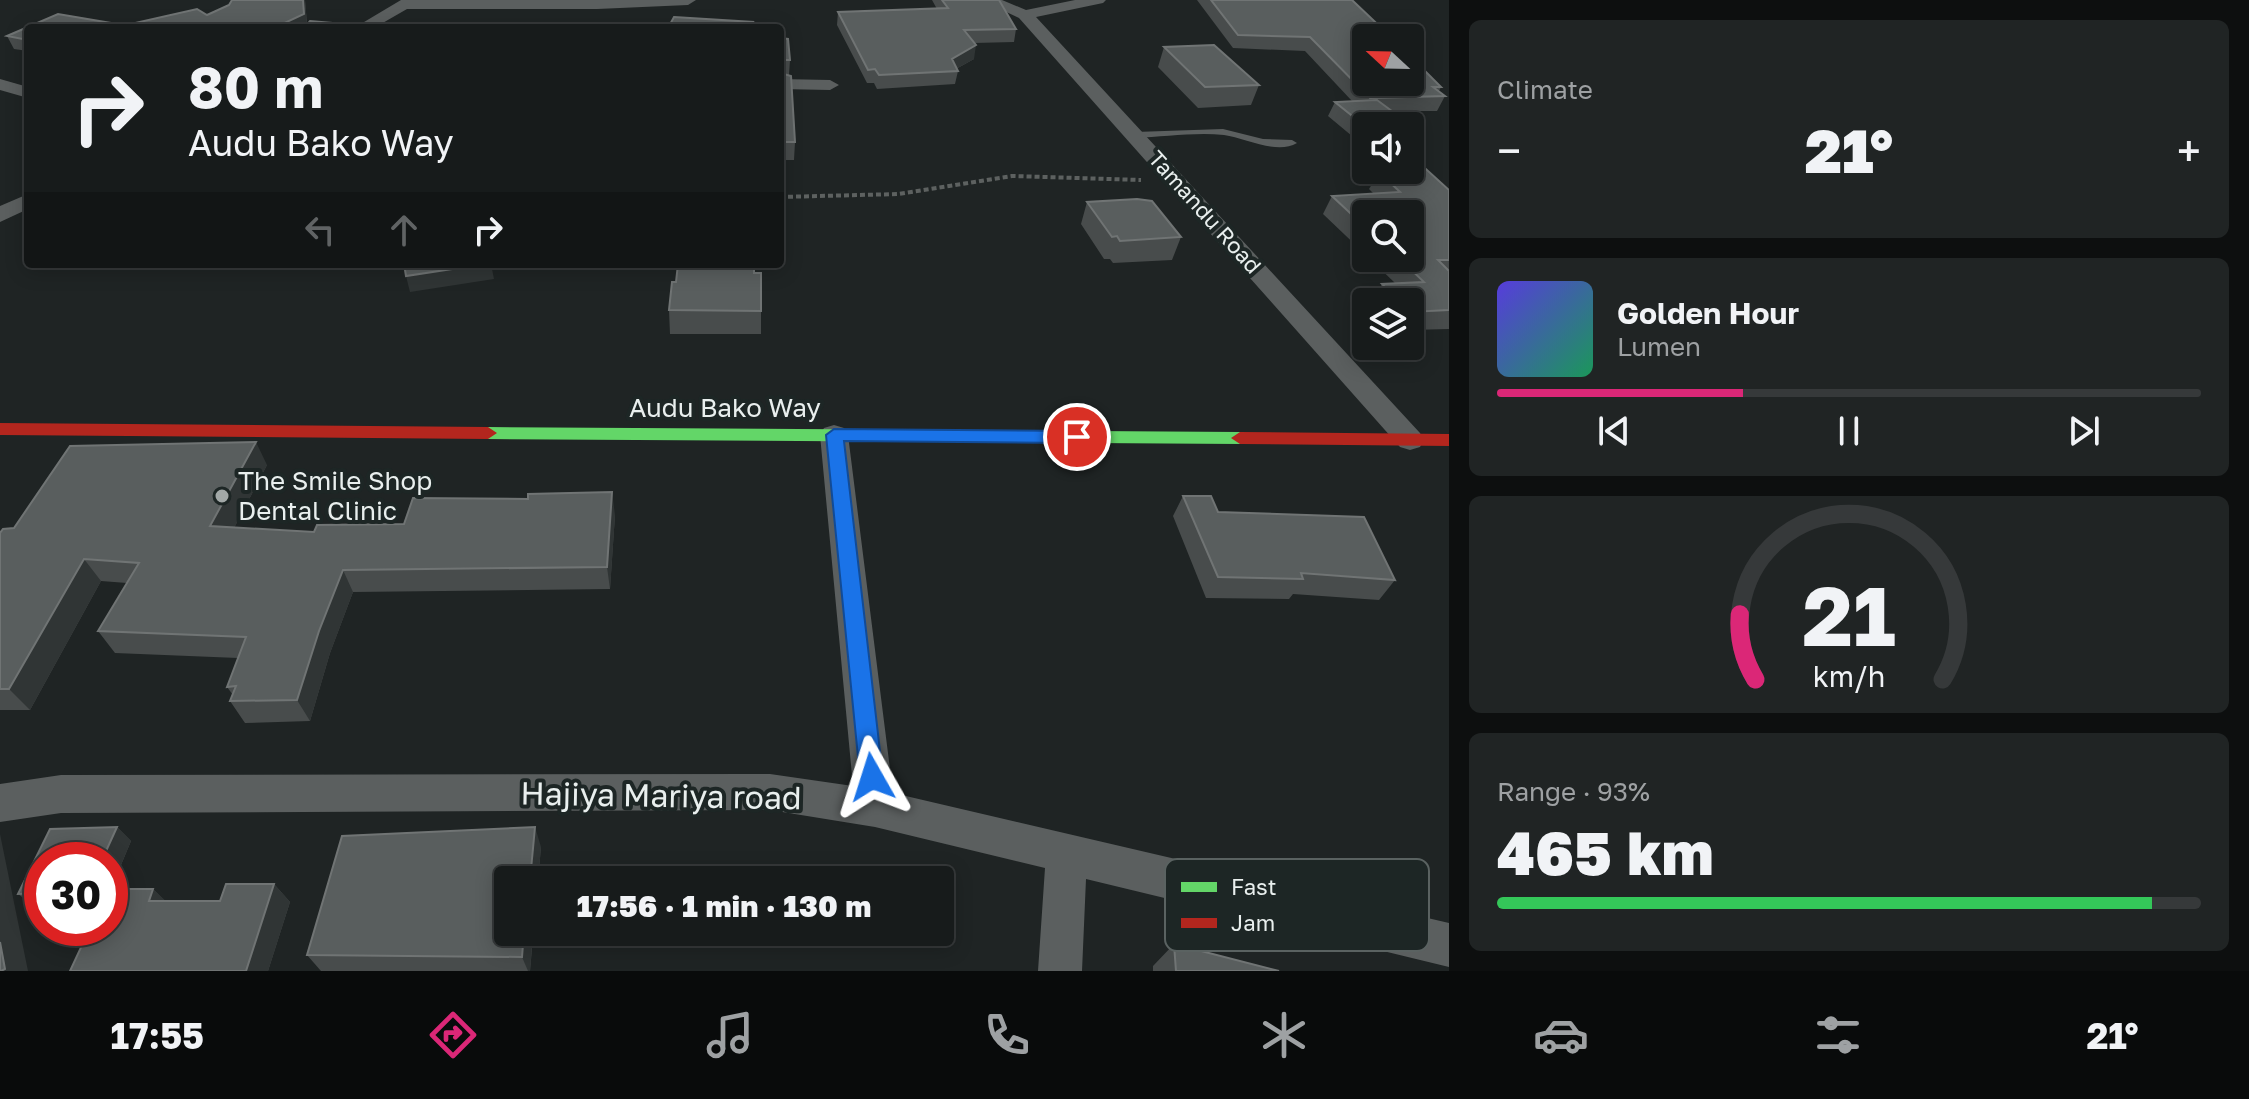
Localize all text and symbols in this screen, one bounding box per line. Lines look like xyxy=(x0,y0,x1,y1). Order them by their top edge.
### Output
north arrow xyxy=(1352,24,1424,96)
map controls xyxy=(1352,24,1424,360)
text: 80 m xyxy=(188,53,323,120)
icon: right xyxy=(56,56,160,160)
text: Climate xyxy=(1497,74,1593,105)
button: sound xyxy=(1352,112,1424,184)
text: 21° xyxy=(1805,114,1893,186)
text: Audu Bako Way xyxy=(188,121,454,164)
text: − xyxy=(1497,124,1521,177)
text: + xyxy=(2177,124,2201,177)
street label: Tamandu Road xyxy=(1143,145,1268,279)
button: search xyxy=(1352,200,1424,272)
icon: left xyxy=(298,208,342,252)
icon: ahead xyxy=(382,208,426,252)
icon: right xyxy=(466,208,510,252)
button: layers xyxy=(1352,288,1424,360)
text: Golden Hour xyxy=(1617,295,1799,331)
text: Lumen xyxy=(1617,331,1701,362)
street label: Audu Bako Way xyxy=(629,392,821,423)
pin xyxy=(1043,403,1111,471)
icon: previous xyxy=(1592,409,1636,453)
icon: pause xyxy=(1827,409,1871,453)
icon: next xyxy=(2062,409,2106,453)
icon: arrive xyxy=(1055,415,1099,459)
place label: The Smile Shop Dental Clinic xyxy=(238,465,432,526)
marker: The Smile Shop Dental Clinic xyxy=(213,487,231,505)
text: 21 xyxy=(1802,564,1896,664)
text: km/h xyxy=(1813,660,1885,694)
position arrow xyxy=(830,735,914,819)
street label: Hajiya Mariya road xyxy=(520,774,802,816)
text: Range · 93% xyxy=(1497,776,1650,807)
text: 465 km xyxy=(1497,816,1714,888)
speed limit sign: 30 xyxy=(24,842,128,946)
legend xyxy=(1165,859,1429,951)
text: Fast xyxy=(1231,873,1277,900)
text: 17:56 · 1 min · 130 m xyxy=(577,888,871,924)
text: Jam xyxy=(1231,909,1275,936)
icon: directions xyxy=(425,1007,481,1063)
icon: music xyxy=(702,1007,758,1063)
icon: phone xyxy=(979,1007,1035,1063)
icon: climate xyxy=(1256,1007,1312,1063)
icon: car xyxy=(1533,1007,1589,1063)
icon: filters xyxy=(1810,1007,1866,1063)
text: 17:55 xyxy=(110,1014,204,1057)
text: 21° xyxy=(2086,1014,2139,1057)

